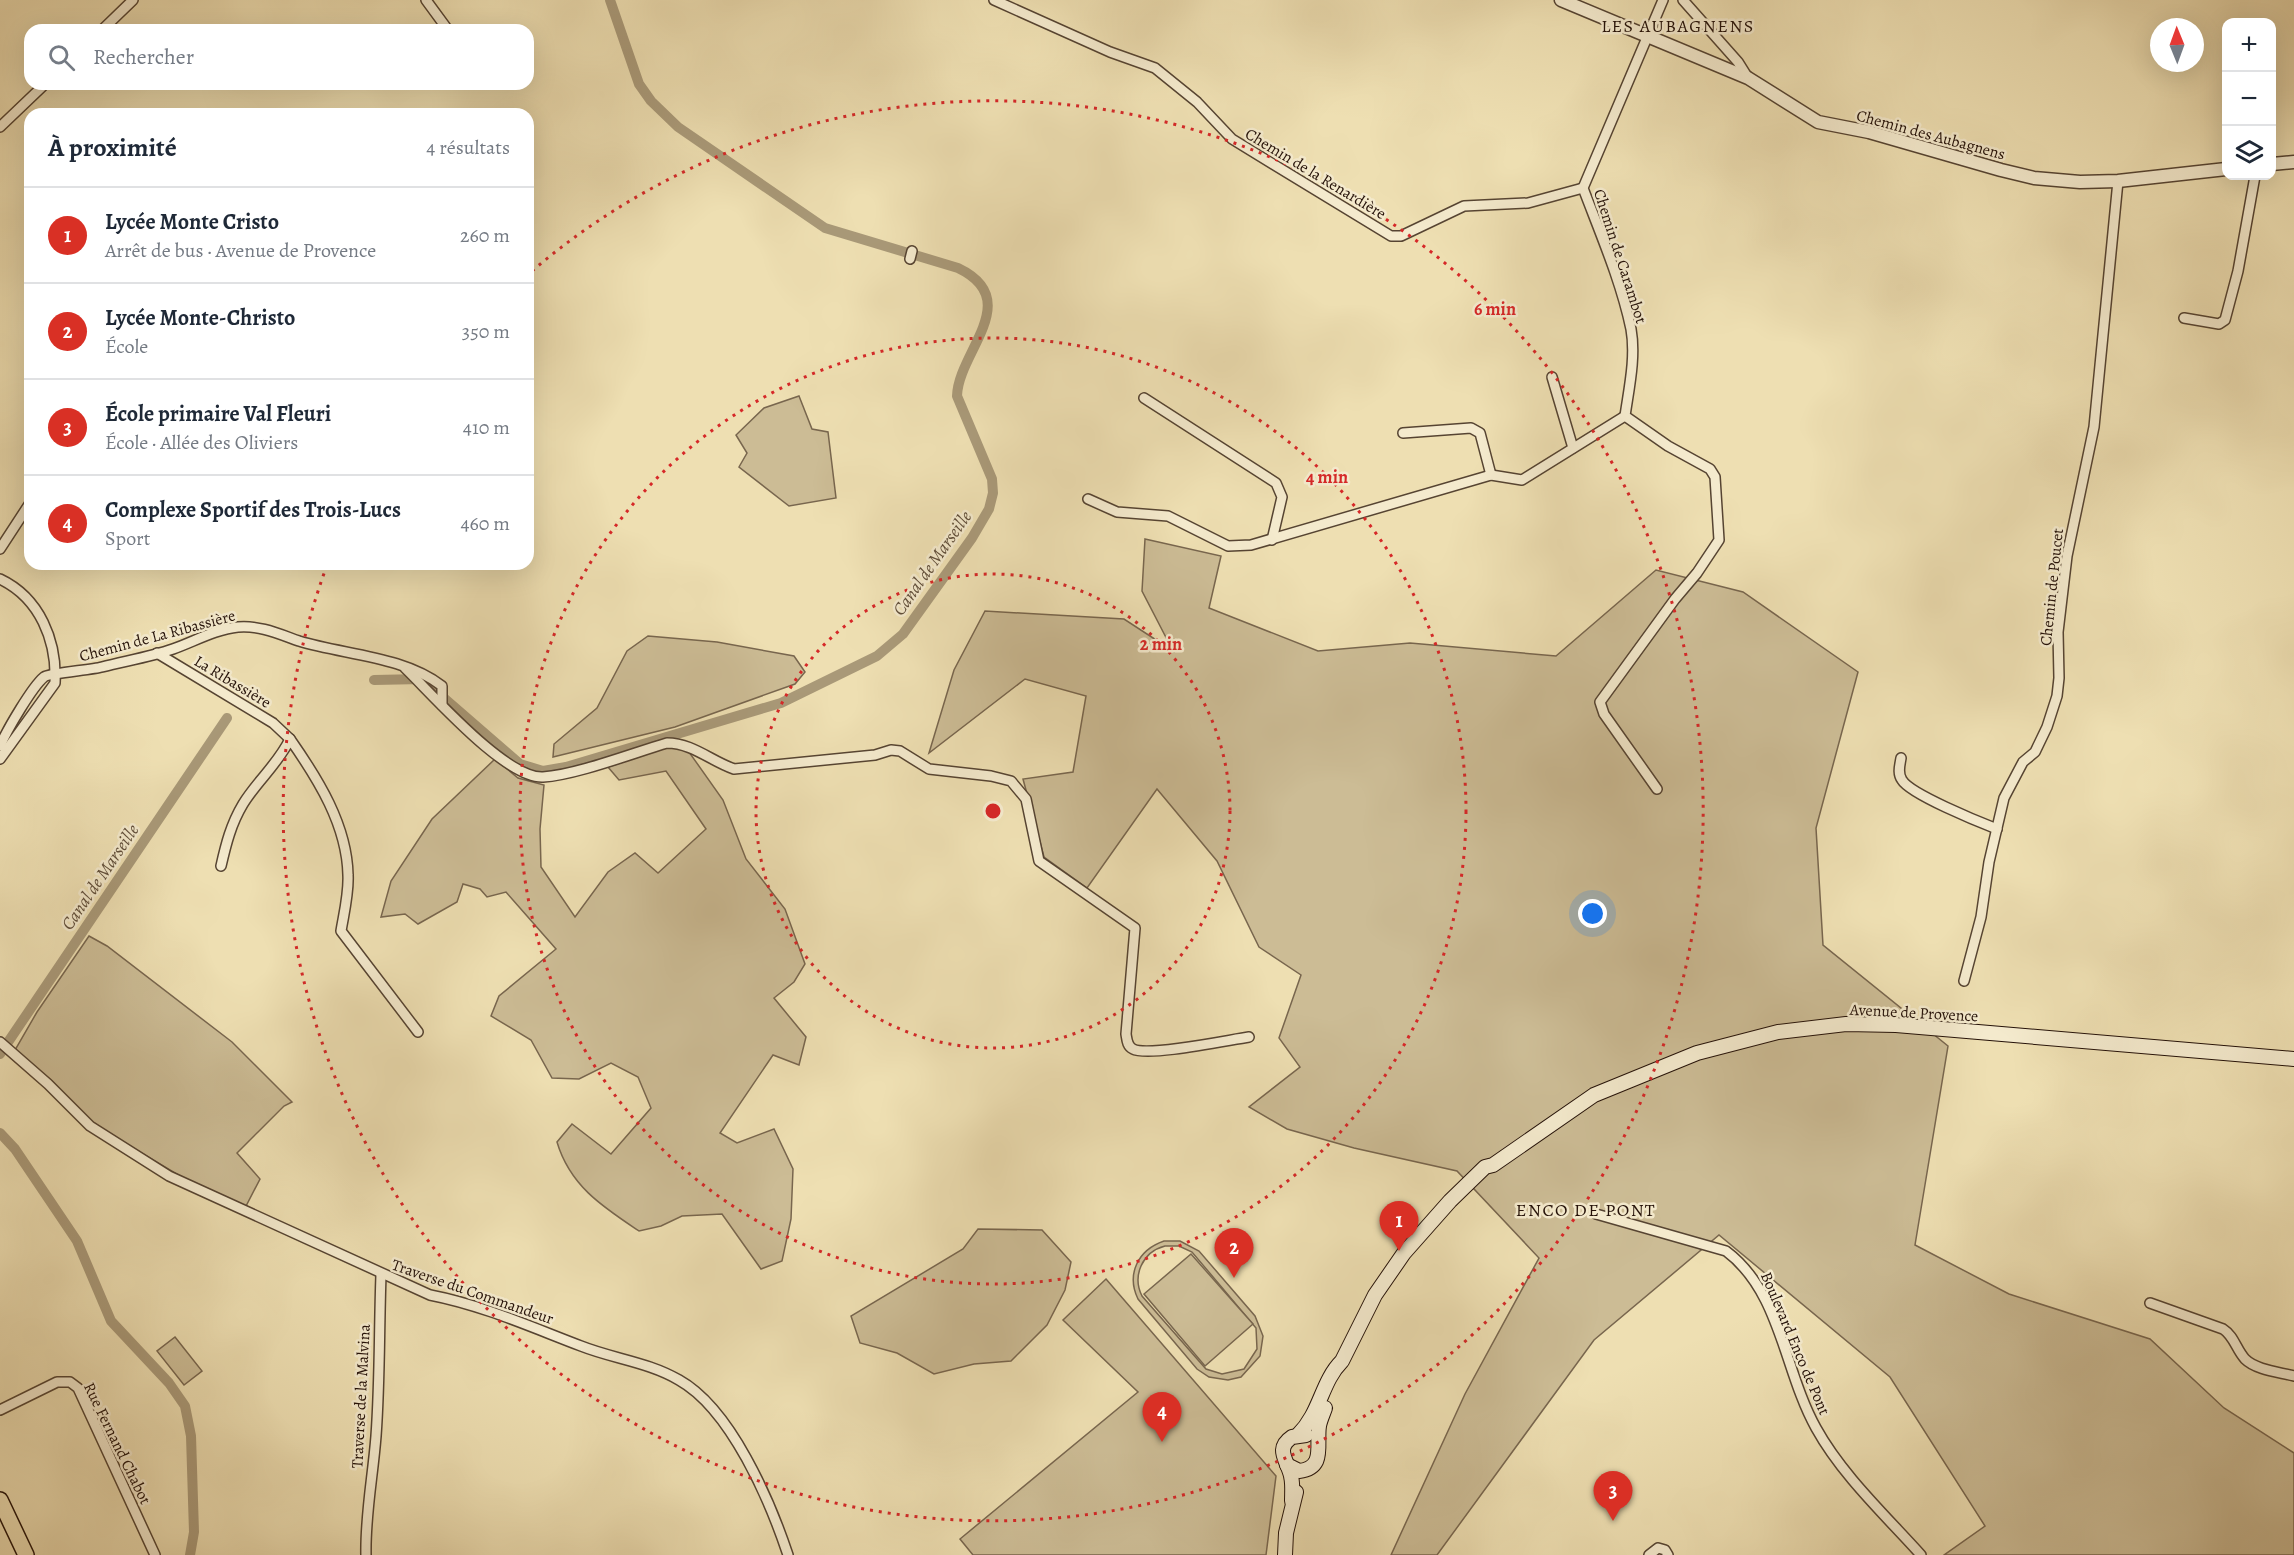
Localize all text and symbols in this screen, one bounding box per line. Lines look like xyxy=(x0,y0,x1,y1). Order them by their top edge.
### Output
district label: LES AUBAGNENS xyxy=(1601,14,1755,38)
north arrow xyxy=(2150,18,2204,72)
map controls xyxy=(2222,18,2276,180)
button: + xyxy=(2222,18,2276,72)
search box xyxy=(24,24,534,90)
icon: search xyxy=(45,41,78,74)
text: Rechercher xyxy=(93,42,194,72)
button: − xyxy=(2222,72,2276,126)
street label: Chemin des Aubagnens xyxy=(1854,105,2008,165)
street label: Chemin de la Renardière xyxy=(1241,123,1390,225)
button: layers xyxy=(2222,126,2276,180)
text: À proximité xyxy=(48,130,177,165)
text: 4 résultats xyxy=(426,134,510,161)
street label: Chemin de Carambot xyxy=(1588,186,1652,326)
text: Lycée Monte Cristo xyxy=(105,207,279,237)
text: 1 xyxy=(64,222,71,249)
text: 260 m xyxy=(460,222,510,249)
text: Arrêt de bus · Avenue de Provence xyxy=(105,237,376,264)
text: 6 min xyxy=(1474,297,1516,321)
text: Lycée Monte-Christo xyxy=(105,303,295,333)
text: 2 xyxy=(63,318,72,345)
text: 350 m xyxy=(462,318,510,345)
text: École xyxy=(105,333,148,360)
text: École primaire Val Fleuri xyxy=(105,399,331,429)
text: 3 xyxy=(63,414,72,441)
text: 410 m xyxy=(463,414,510,441)
text: École · Allée des Oliviers xyxy=(105,429,298,456)
text: 4 min xyxy=(1306,465,1348,489)
text: Complexe Sportif des Trois-Lucs xyxy=(105,495,401,525)
water label: Canal de Marseille xyxy=(887,505,977,620)
text: 4 xyxy=(63,510,72,537)
text: 460 m xyxy=(460,510,510,537)
text: Sport xyxy=(105,525,150,552)
street label: Chemin de Poucet xyxy=(2035,527,2069,647)
street label: Chemin de La Ribassière xyxy=(77,605,238,667)
text: 2 min xyxy=(1140,632,1182,656)
street label: La Ribassière xyxy=(190,650,275,713)
centre of rings xyxy=(983,801,1003,821)
water label: Canal de Marseille xyxy=(56,819,145,935)
your location xyxy=(1578,899,1607,928)
street label: Avenue de Provence xyxy=(1848,999,1979,1027)
district label: ENCO DE PONT xyxy=(1516,1198,1656,1222)
pin: 1 xyxy=(1380,1202,1418,1251)
pin: 2 xyxy=(1214,1228,1254,1278)
street label: Traverse du Commandeur xyxy=(389,1254,557,1330)
street label: Boulevard Enco de Pont xyxy=(1755,1268,1835,1418)
street label: Traverse de la Malvina xyxy=(346,1323,376,1469)
street label: Rue Fernand Chabot xyxy=(78,1379,156,1508)
pin: 4 xyxy=(1142,1392,1182,1442)
pin: 3 xyxy=(1594,1472,1632,1521)

